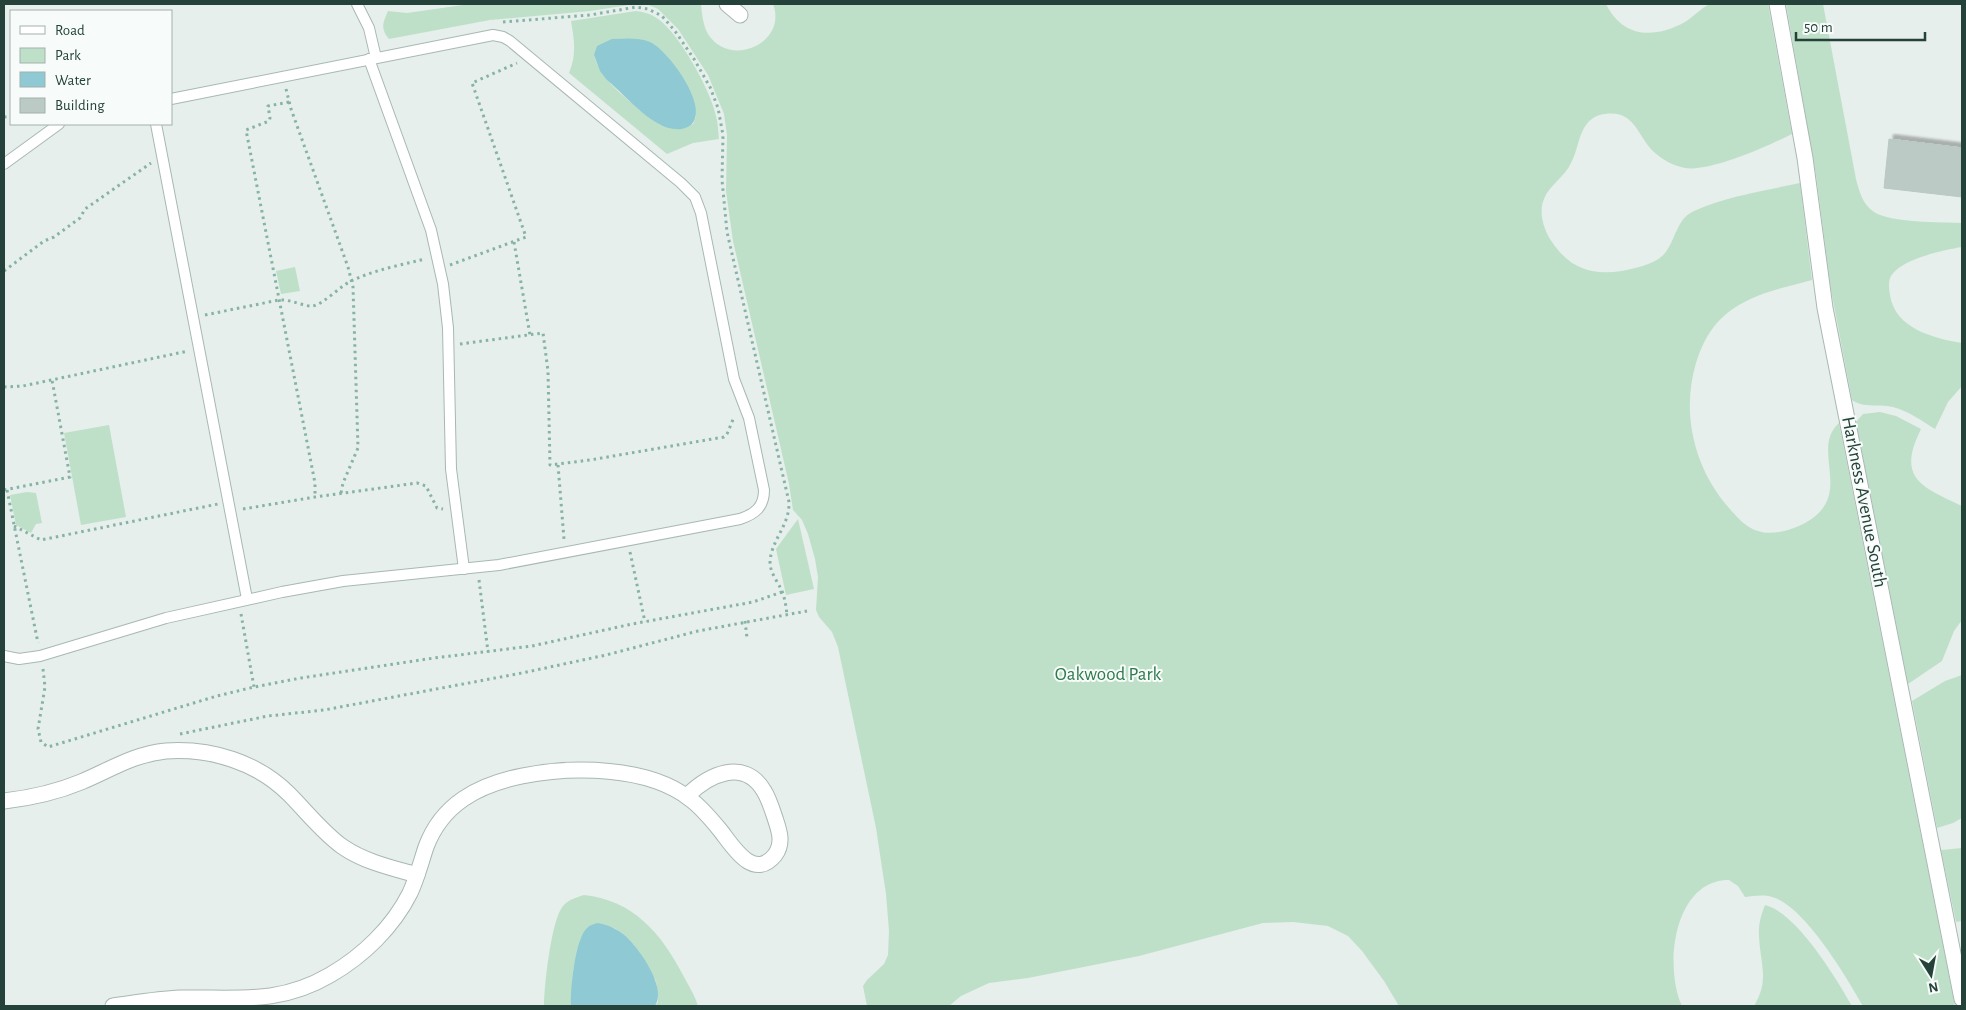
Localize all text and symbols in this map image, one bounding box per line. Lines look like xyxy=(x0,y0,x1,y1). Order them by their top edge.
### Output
legend xyxy=(10,10,172,125)
scale bar xyxy=(1796,10,1925,42)
text: 50 m xyxy=(1804,20,1833,35)
text: Road xyxy=(55,23,85,38)
text: Park xyxy=(55,48,81,63)
text: Water xyxy=(55,73,91,88)
text: Building xyxy=(55,98,105,113)
street label: Harkness Avenue South xyxy=(1838,415,1890,589)
park label: Oakwood Park xyxy=(1055,665,1162,684)
north arrow xyxy=(1906,950,1956,1000)
text: N xyxy=(1927,979,1939,995)

